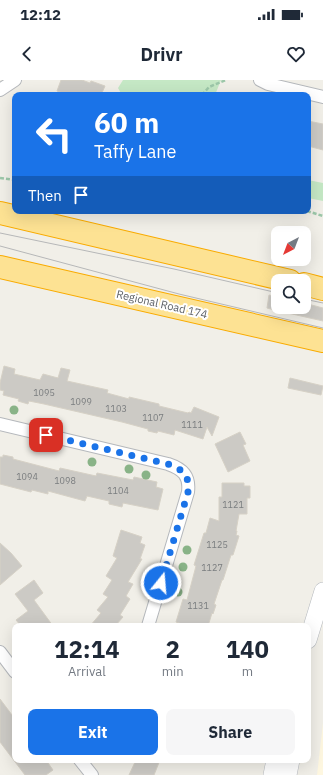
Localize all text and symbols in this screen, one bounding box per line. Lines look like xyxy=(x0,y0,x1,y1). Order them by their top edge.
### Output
text: 12:12 xyxy=(20,5,61,24)
icon: back xyxy=(16,43,38,65)
text: Drivr xyxy=(141,43,182,66)
icon: heart xyxy=(285,43,307,65)
text: 60 m xyxy=(94,104,159,141)
icon: left xyxy=(28,108,80,160)
text: Taffy Lane xyxy=(94,140,176,163)
icon: arrive xyxy=(70,184,92,206)
text: Then xyxy=(28,186,62,205)
north arrow xyxy=(271,226,311,266)
map controls xyxy=(271,226,311,314)
button: search xyxy=(271,274,311,314)
street label: Regional Road 174 xyxy=(115,287,209,321)
house number: 1095 xyxy=(33,387,55,398)
house number: 1099 xyxy=(70,396,92,407)
house number: 1103 xyxy=(105,403,127,414)
house number: 1107 xyxy=(142,412,164,423)
pin xyxy=(29,418,63,452)
house number: 1111 xyxy=(181,419,203,430)
icon: arrive xyxy=(35,424,57,446)
house number: 1094 xyxy=(16,471,38,482)
house number: 1098 xyxy=(54,475,76,486)
house number: 1104 xyxy=(107,485,129,496)
house number: 1121 xyxy=(222,499,244,510)
house number: 1125 xyxy=(206,539,228,550)
position arrow xyxy=(140,562,182,604)
house number: 1127 xyxy=(201,562,223,573)
house number: 1131 xyxy=(187,600,209,611)
text: 12:14 xyxy=(54,633,120,665)
text: 2 xyxy=(165,633,180,665)
text: 140 xyxy=(226,633,269,665)
text: Arrival xyxy=(68,663,106,680)
text: min xyxy=(162,663,184,680)
text: m xyxy=(242,663,253,680)
button: Exit xyxy=(28,709,158,755)
button: Share xyxy=(166,709,295,755)

